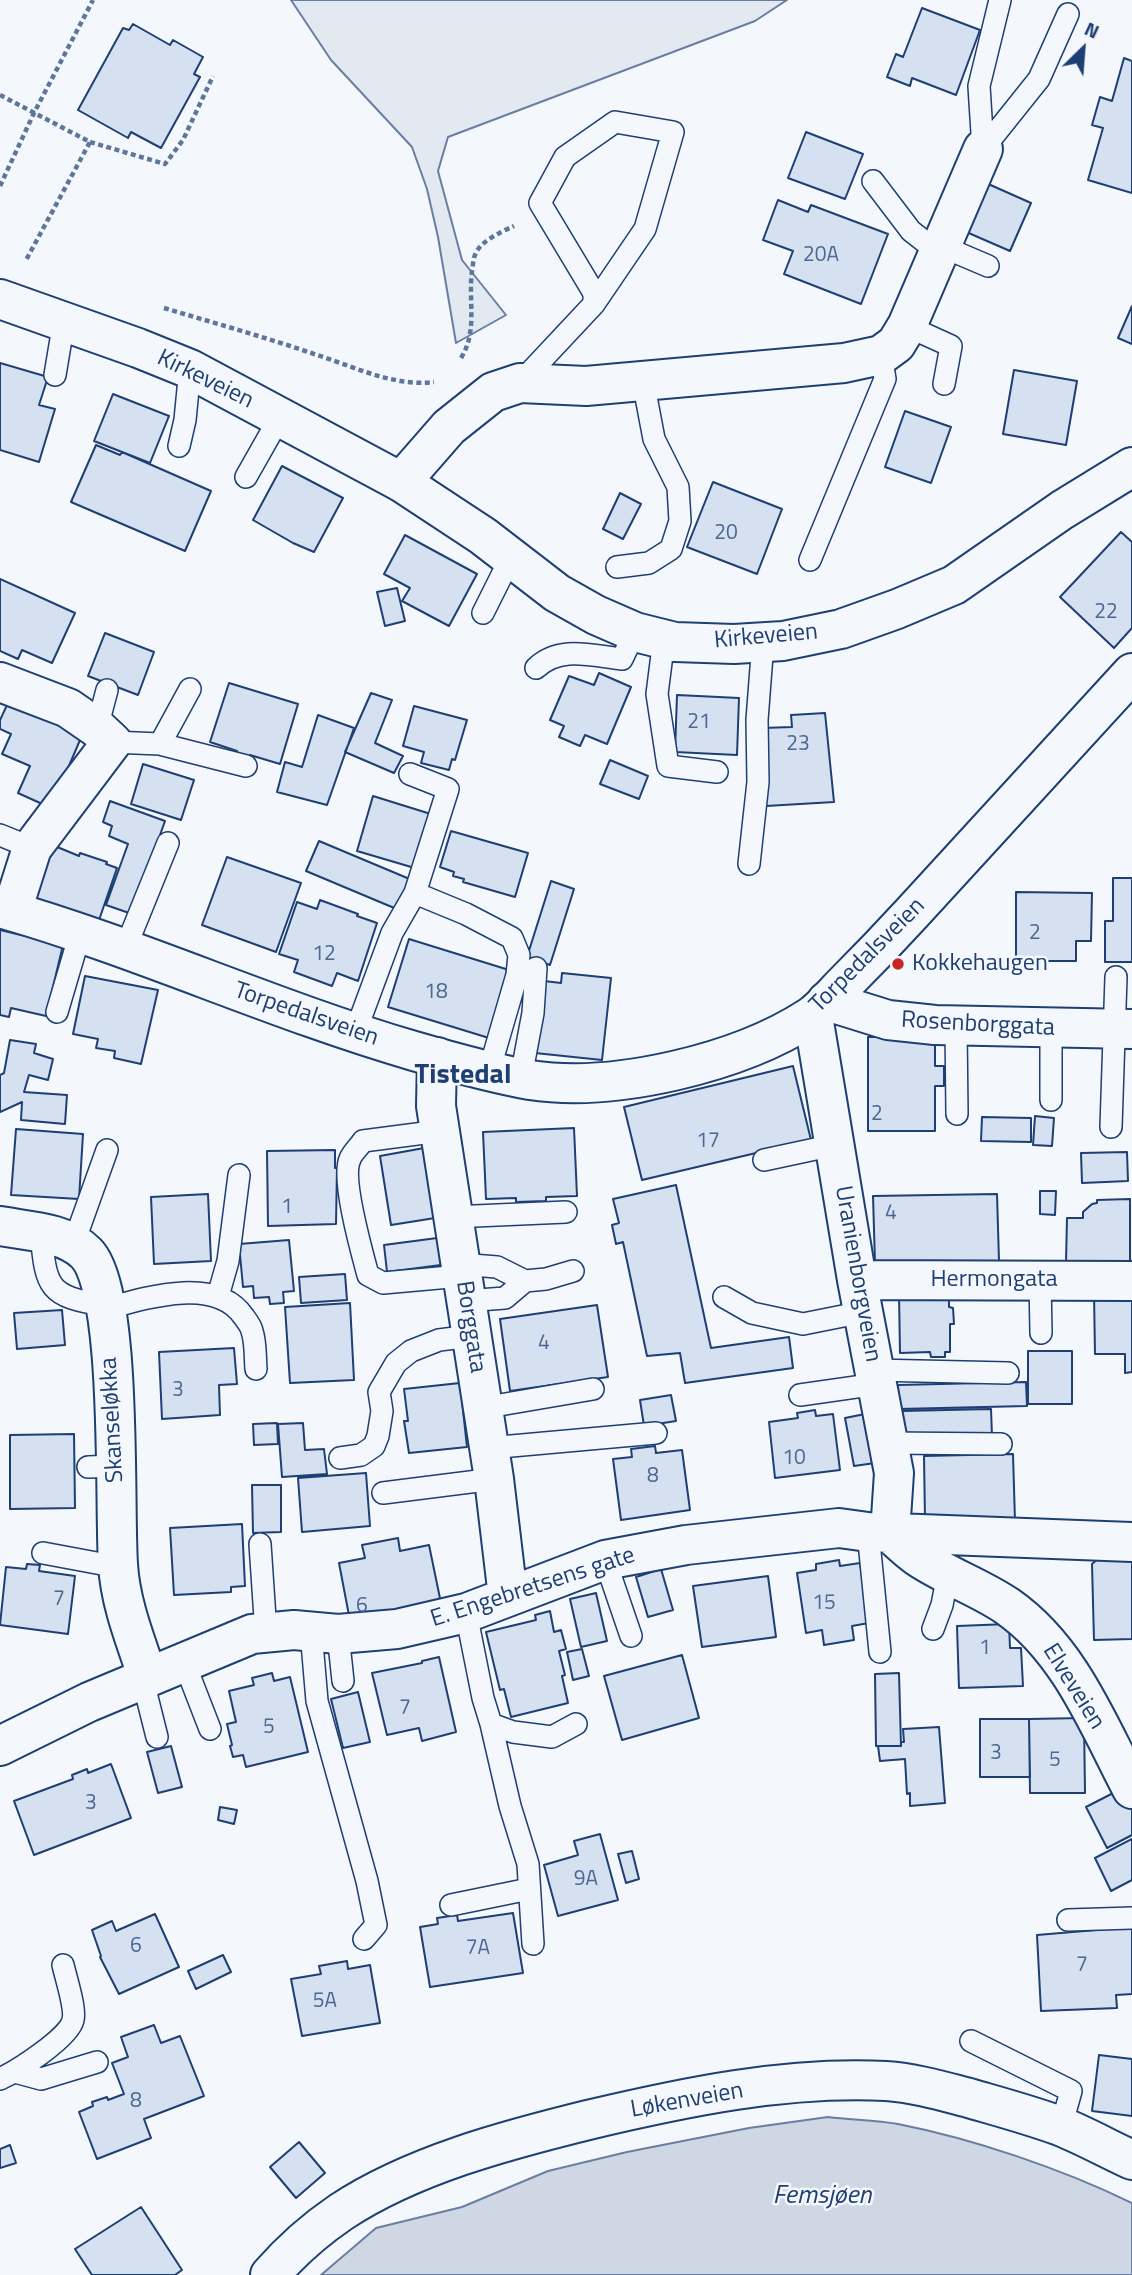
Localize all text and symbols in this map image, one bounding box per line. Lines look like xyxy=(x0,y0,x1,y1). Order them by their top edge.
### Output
north arrow xyxy=(1048,14,1118,84)
text: N xyxy=(1080,14,1104,45)
house number: 20A xyxy=(803,243,839,269)
street label: Kirkeveien xyxy=(152,344,258,416)
house number: 20 xyxy=(714,521,738,547)
house number: 22 xyxy=(1094,600,1118,626)
street label: Kirkeveien xyxy=(713,618,819,656)
house number: 21 xyxy=(687,710,711,736)
house number: 23 xyxy=(786,732,810,758)
street label: Torpedalsveien xyxy=(804,892,932,1020)
house number: 2 xyxy=(1029,921,1041,947)
house number: 12 xyxy=(312,942,336,968)
place label: Kokkehaugen xyxy=(912,950,1048,978)
marker: Kokkehaugen xyxy=(890,956,906,972)
street label: Torpedalsveien xyxy=(230,977,382,1053)
house number: 18 xyxy=(424,980,448,1006)
street label: Rosenborggata xyxy=(900,1007,1056,1043)
district label: Tistedal xyxy=(415,1059,511,1093)
house number: 2 xyxy=(871,1102,883,1128)
house number: 17 xyxy=(696,1129,720,1155)
street label: Uranienborgveien xyxy=(827,1184,887,1364)
house number: 1 xyxy=(281,1195,293,1221)
house number: 4 xyxy=(885,1201,897,1227)
street label: Hermongata xyxy=(931,1266,1057,1294)
street label: Borggata xyxy=(449,1279,491,1375)
house number: 4 xyxy=(538,1331,550,1357)
street label: Skanseløkka xyxy=(95,1356,131,1484)
house number: 3 xyxy=(172,1378,184,1404)
house number: 10 xyxy=(782,1446,806,1472)
house number: 8 xyxy=(647,1464,659,1490)
street label: E. Engebretsens gate xyxy=(427,1541,639,1635)
house number: 7 xyxy=(53,1587,65,1613)
house number: 15 xyxy=(812,1591,836,1617)
house number: 6 xyxy=(356,1594,368,1620)
house number: 1 xyxy=(979,1636,991,1662)
street label: Elveveien xyxy=(1035,1639,1111,1735)
house number: 7 xyxy=(399,1696,411,1722)
house number: 5 xyxy=(263,1715,275,1741)
house number: 3 xyxy=(990,1741,1002,1767)
house number: 5 xyxy=(1049,1748,1061,1774)
house number: 3 xyxy=(85,1791,97,1817)
house number: 9A xyxy=(574,1867,598,1893)
house number: 6 xyxy=(130,1934,142,1960)
house number: 7A xyxy=(466,1936,490,1962)
house number: 7 xyxy=(1076,1953,1088,1979)
house number: 5A xyxy=(313,1989,337,2015)
street label: Løkenveien xyxy=(628,2077,746,2125)
house number: 8 xyxy=(130,2089,142,2115)
water label: Femsjøen xyxy=(773,2181,871,2213)

